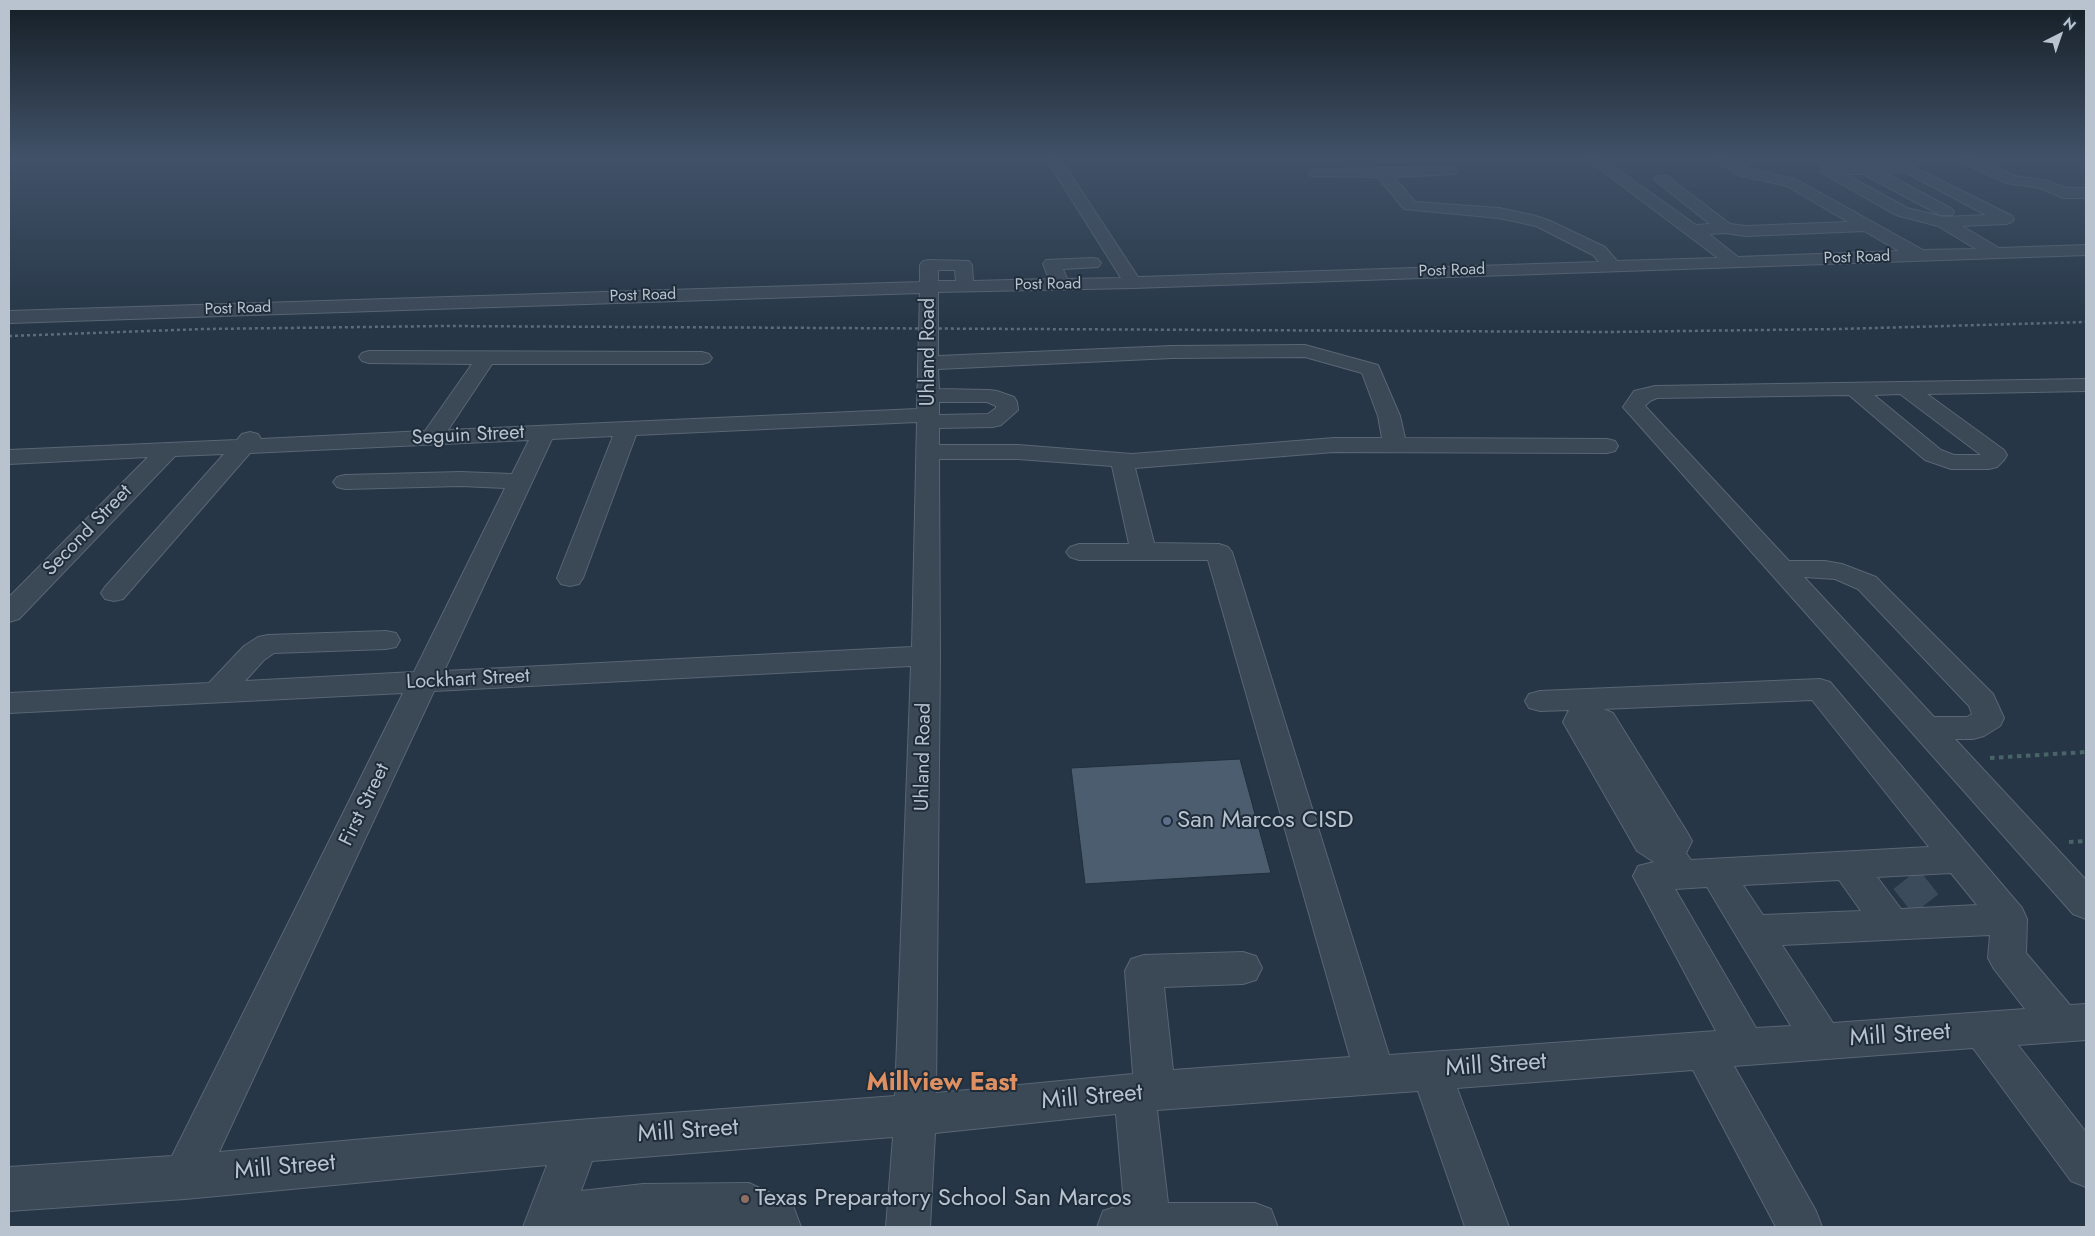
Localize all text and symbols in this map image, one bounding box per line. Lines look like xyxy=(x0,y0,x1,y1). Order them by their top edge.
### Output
north arrow xyxy=(2035,10,2085,60)
text: N xyxy=(2059,12,2081,35)
street label: Post Road xyxy=(1823,247,1891,269)
street label: Post Road xyxy=(1418,260,1486,282)
street label: Post Road xyxy=(1015,275,1081,295)
street label: Post Road xyxy=(609,285,677,307)
street label: Post Road xyxy=(204,298,272,320)
street label: Uhland Road xyxy=(917,298,941,406)
street label: Seguin Street xyxy=(411,421,525,451)
street label: Second Street xyxy=(39,480,137,582)
street label: Lockhart Street xyxy=(406,665,530,695)
street label: Uhland Road xyxy=(911,703,937,811)
street label: First Street xyxy=(335,760,395,850)
place label: San Marcos CISD xyxy=(1177,807,1354,835)
marker: San Marcos CISD xyxy=(1161,815,1173,827)
street label: Mill Street xyxy=(1849,1018,1951,1054)
street label: Mill Street xyxy=(1445,1048,1547,1084)
district label: Millview East xyxy=(866,1069,1018,1099)
street label: Mill Street xyxy=(1040,1079,1144,1117)
street label: Mill Street xyxy=(637,1114,739,1150)
street label: Mill Street xyxy=(233,1149,337,1187)
place label: Texas Preparatory School San Marcos xyxy=(755,1185,1131,1213)
marker: Texas Preparatory School San Marcos xyxy=(739,1193,751,1205)

